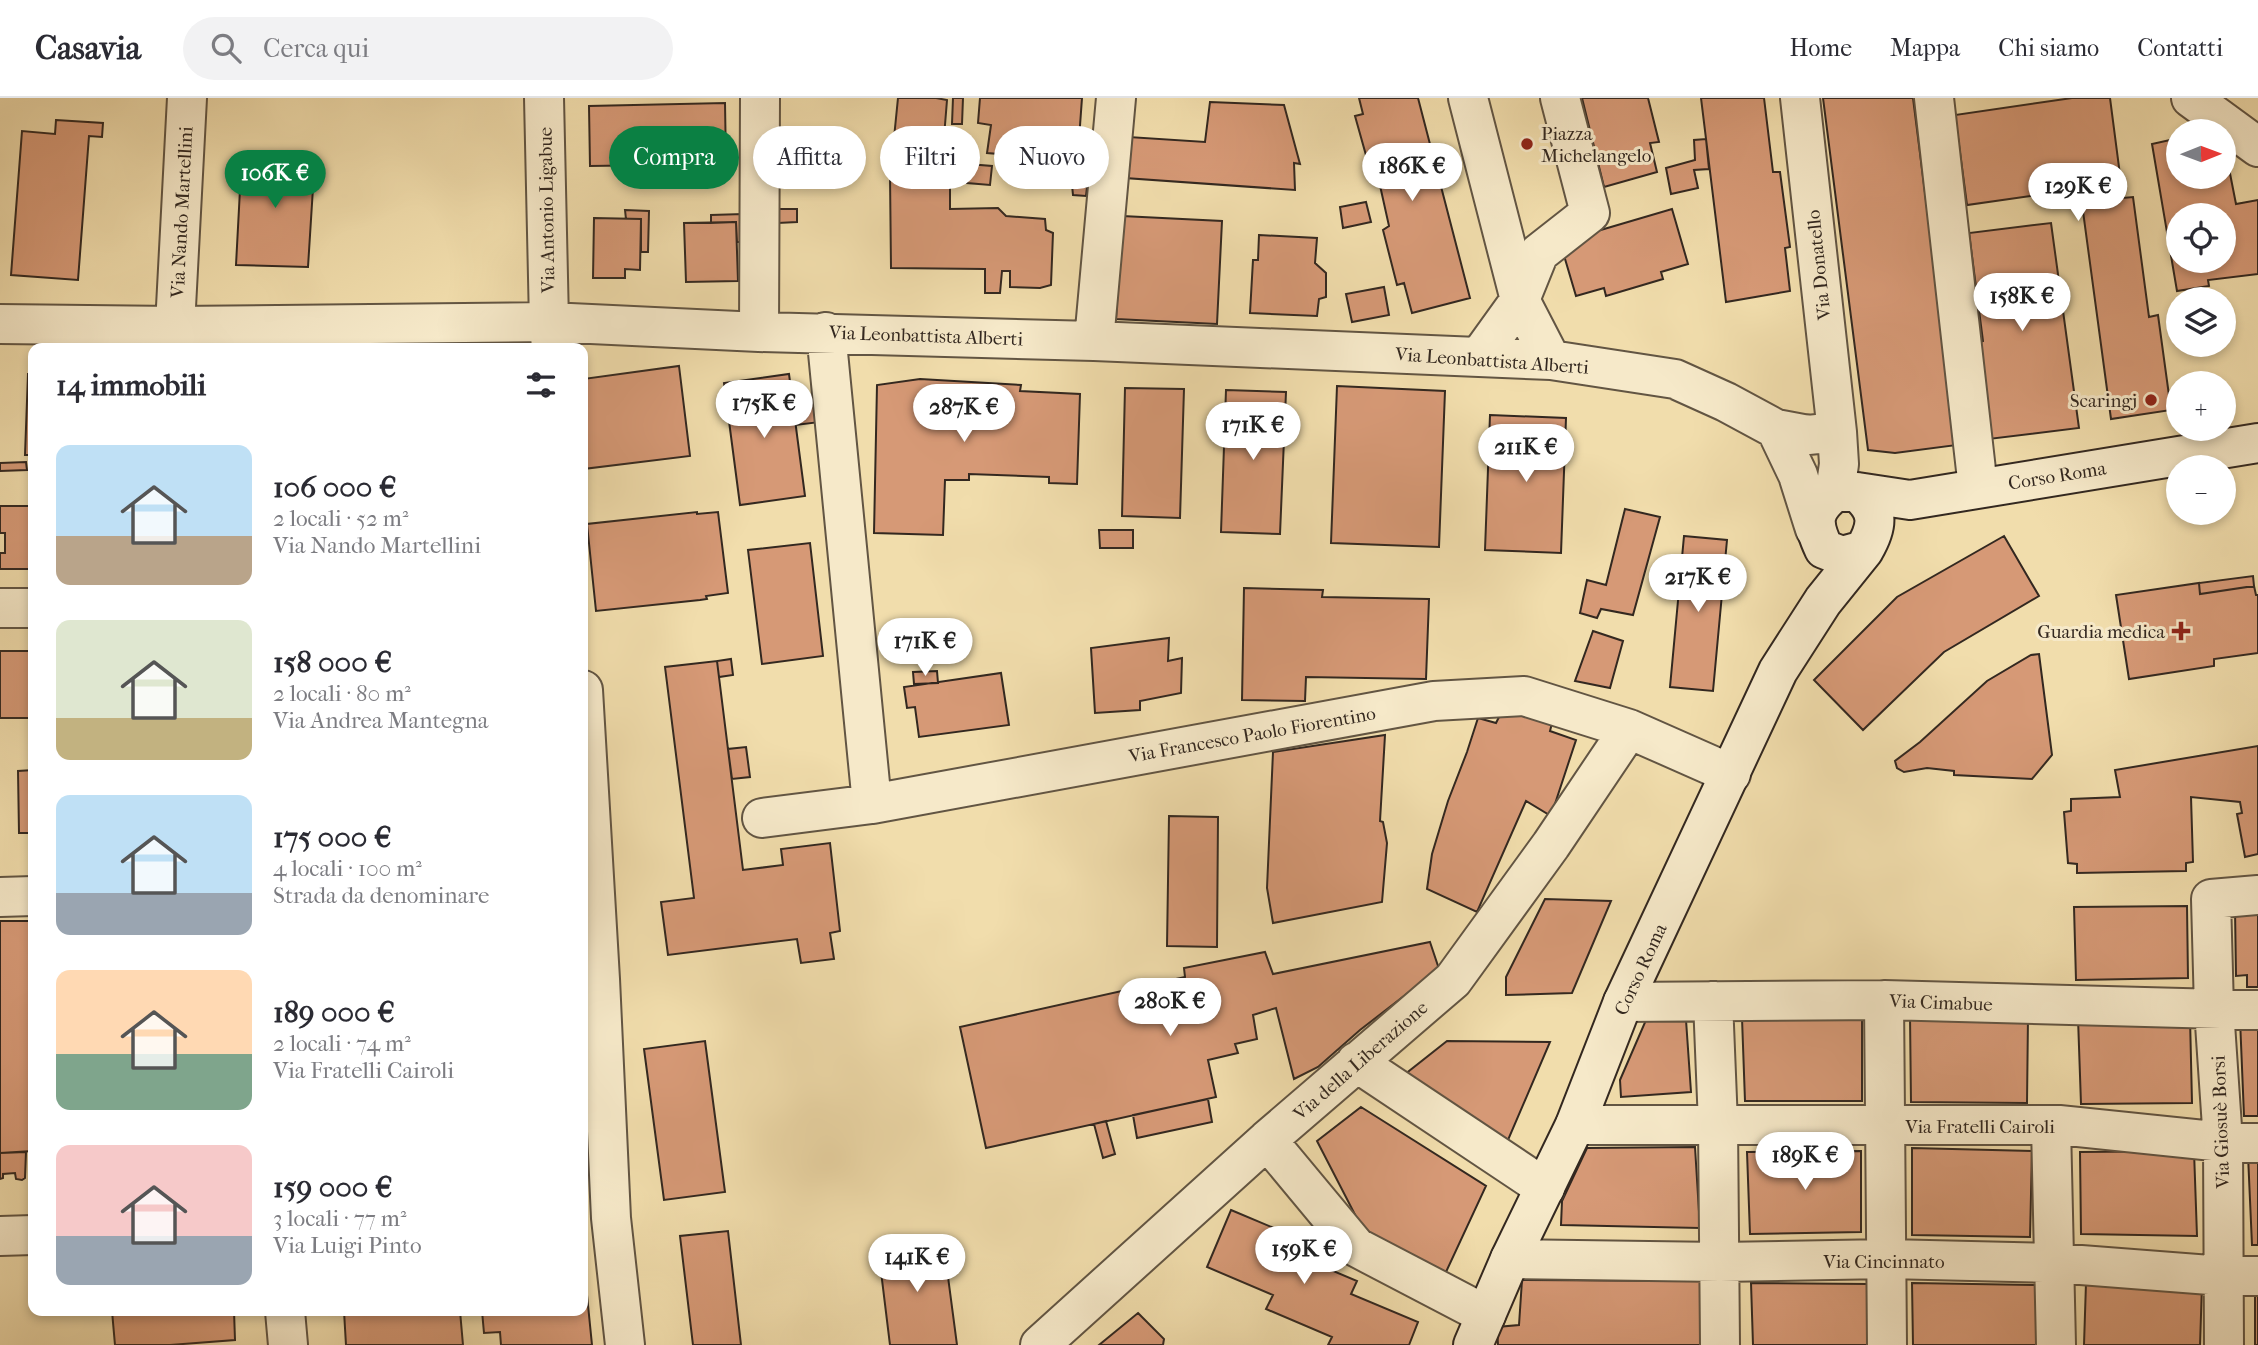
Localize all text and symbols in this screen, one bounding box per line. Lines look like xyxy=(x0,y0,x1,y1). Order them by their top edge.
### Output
search box xyxy=(183,17,673,80)
text: Casavia xyxy=(35,29,141,68)
icon: search xyxy=(207,29,245,67)
text: Cerca qui xyxy=(263,33,369,64)
text: Home xyxy=(1790,34,1852,62)
text: Mappa xyxy=(1890,34,1960,62)
text: Chi siamo xyxy=(1998,34,2099,62)
text: Contatti xyxy=(2137,34,2223,62)
north arrow xyxy=(2166,119,2236,189)
map controls xyxy=(2166,119,2236,525)
place label: Piazza Michelangelo xyxy=(1541,123,1652,167)
street label: Via Nando Martellini xyxy=(166,125,197,299)
chip: Compra xyxy=(609,126,739,189)
chip: Affitta xyxy=(753,126,866,189)
chip: Filtri xyxy=(880,126,980,189)
chip: Nuovo xyxy=(994,126,1109,189)
street label: Via Antonio Ligabue xyxy=(535,127,559,294)
marker: Piazza Michelangelo xyxy=(1519,136,1535,152)
pin: 186K € xyxy=(1355,144,1469,203)
pin: 106K € xyxy=(218,150,332,210)
text: 186K € xyxy=(1378,152,1446,179)
text: 106K € xyxy=(241,159,309,186)
pin: 129K € xyxy=(2021,164,2135,223)
text: 129K € xyxy=(2044,172,2112,199)
button: locate xyxy=(2166,203,2236,273)
street label: Via Donatello xyxy=(1802,208,1836,322)
pin: 158K € xyxy=(1965,274,2079,333)
text: 158K € xyxy=(1990,282,2054,309)
button: layers xyxy=(2166,287,2236,357)
street label: Via Leonbattista Alberti xyxy=(828,322,1024,350)
street label: Via Leonbattista Alberti xyxy=(1393,343,1590,379)
icon: filters xyxy=(522,366,560,404)
text: 14 immobili xyxy=(56,368,206,403)
button: + xyxy=(2166,371,2236,441)
pin: 175K € xyxy=(707,380,821,440)
pin: 287K € xyxy=(907,384,1021,444)
text: 175K € xyxy=(732,389,796,416)
place label: Scaringj xyxy=(2070,390,2137,412)
marker: Scaringj xyxy=(2143,392,2159,408)
text: 287K € xyxy=(929,393,999,420)
pin: 171K € xyxy=(1196,402,1310,462)
text: 171K € xyxy=(1222,411,1284,438)
pin: 211K € xyxy=(1469,424,1583,484)
text: 211K € xyxy=(1494,433,1558,460)
button: − xyxy=(2166,455,2236,525)
street label: Corso Roma xyxy=(2007,457,2108,495)
text: 106 000 € xyxy=(273,470,397,505)
icon: home xyxy=(112,473,196,557)
text: 2 locali · 52 m² xyxy=(273,505,408,532)
text: Via Nando Martellini xyxy=(273,532,481,559)
pin: 217K € xyxy=(1641,554,1755,614)
text: 217K € xyxy=(1665,563,1731,590)
pin: 171K € xyxy=(868,618,982,678)
place label: Guardia medica xyxy=(2037,621,2165,643)
marker: Guardia medica xyxy=(2171,621,2191,641)
text: 171K € xyxy=(894,627,956,654)
text: 158 000 € xyxy=(273,645,392,680)
icon: home xyxy=(112,648,196,732)
text: 2 locali · 80 m² xyxy=(273,680,411,707)
street label: Via Francesco Paolo Fiorentino xyxy=(1126,702,1378,768)
text: Via Andrea Mantegna xyxy=(273,707,488,734)
text: 175 000 € xyxy=(273,820,392,855)
icon: home xyxy=(112,823,196,907)
text: 4 locali · 100 m² xyxy=(273,855,422,882)
text: Strada da denominare xyxy=(273,882,489,909)
street label: Corso Roma xyxy=(1610,920,1672,1019)
pin: 280K € xyxy=(1113,978,1227,1038)
text: 280K € xyxy=(1134,987,1206,1014)
street label: Via Cimabue xyxy=(1888,990,1993,1016)
text: 189 000 € xyxy=(273,995,395,1030)
street label: Via della Liberazione xyxy=(1288,996,1432,1126)
icon: home xyxy=(112,998,196,1082)
text: 2 locali · 74 m² xyxy=(273,1030,411,1057)
street label: Via Giosuè Borsi xyxy=(2208,1055,2234,1190)
text: Via Fratelli Cairoli xyxy=(273,1057,454,1084)
street label: Via Fratelli Cairoli xyxy=(1904,1116,2055,1138)
pin: 189K € xyxy=(1748,1132,1862,1192)
text: 189K € xyxy=(1771,1141,1839,1168)
text: 159 000 € xyxy=(273,1170,393,1205)
icon: home xyxy=(112,1173,196,1257)
text: 3 locali · 77 m² xyxy=(273,1205,406,1232)
pin: 159K € xyxy=(1247,1226,1361,1286)
text: Via Luigi Pinto xyxy=(273,1232,422,1259)
pin: 141K € xyxy=(860,1234,974,1294)
text: 159K € xyxy=(1271,1235,1337,1262)
text: 141K € xyxy=(884,1243,950,1270)
street label: Via Cincinnato xyxy=(1822,1251,1945,1273)

